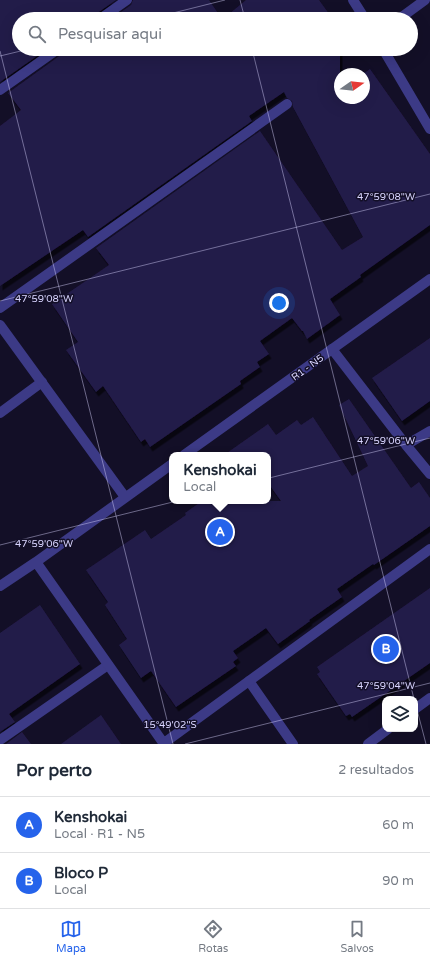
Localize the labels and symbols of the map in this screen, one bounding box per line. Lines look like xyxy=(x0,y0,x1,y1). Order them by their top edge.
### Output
north arrow xyxy=(334,68,370,104)
text: 47°59'08"W xyxy=(357,191,415,203)
text: 47°59'08"W xyxy=(15,293,73,305)
your location xyxy=(269,293,289,313)
street label: R1 - N5 xyxy=(289,352,326,384)
text: 47°59'06"W xyxy=(357,435,415,447)
pin: A xyxy=(207,517,233,547)
text: 47°59'06"W xyxy=(15,538,73,550)
pin: B xyxy=(373,634,399,664)
text: 47°59'04"W xyxy=(357,680,415,692)
text: 15°49'02"S xyxy=(143,719,197,731)

